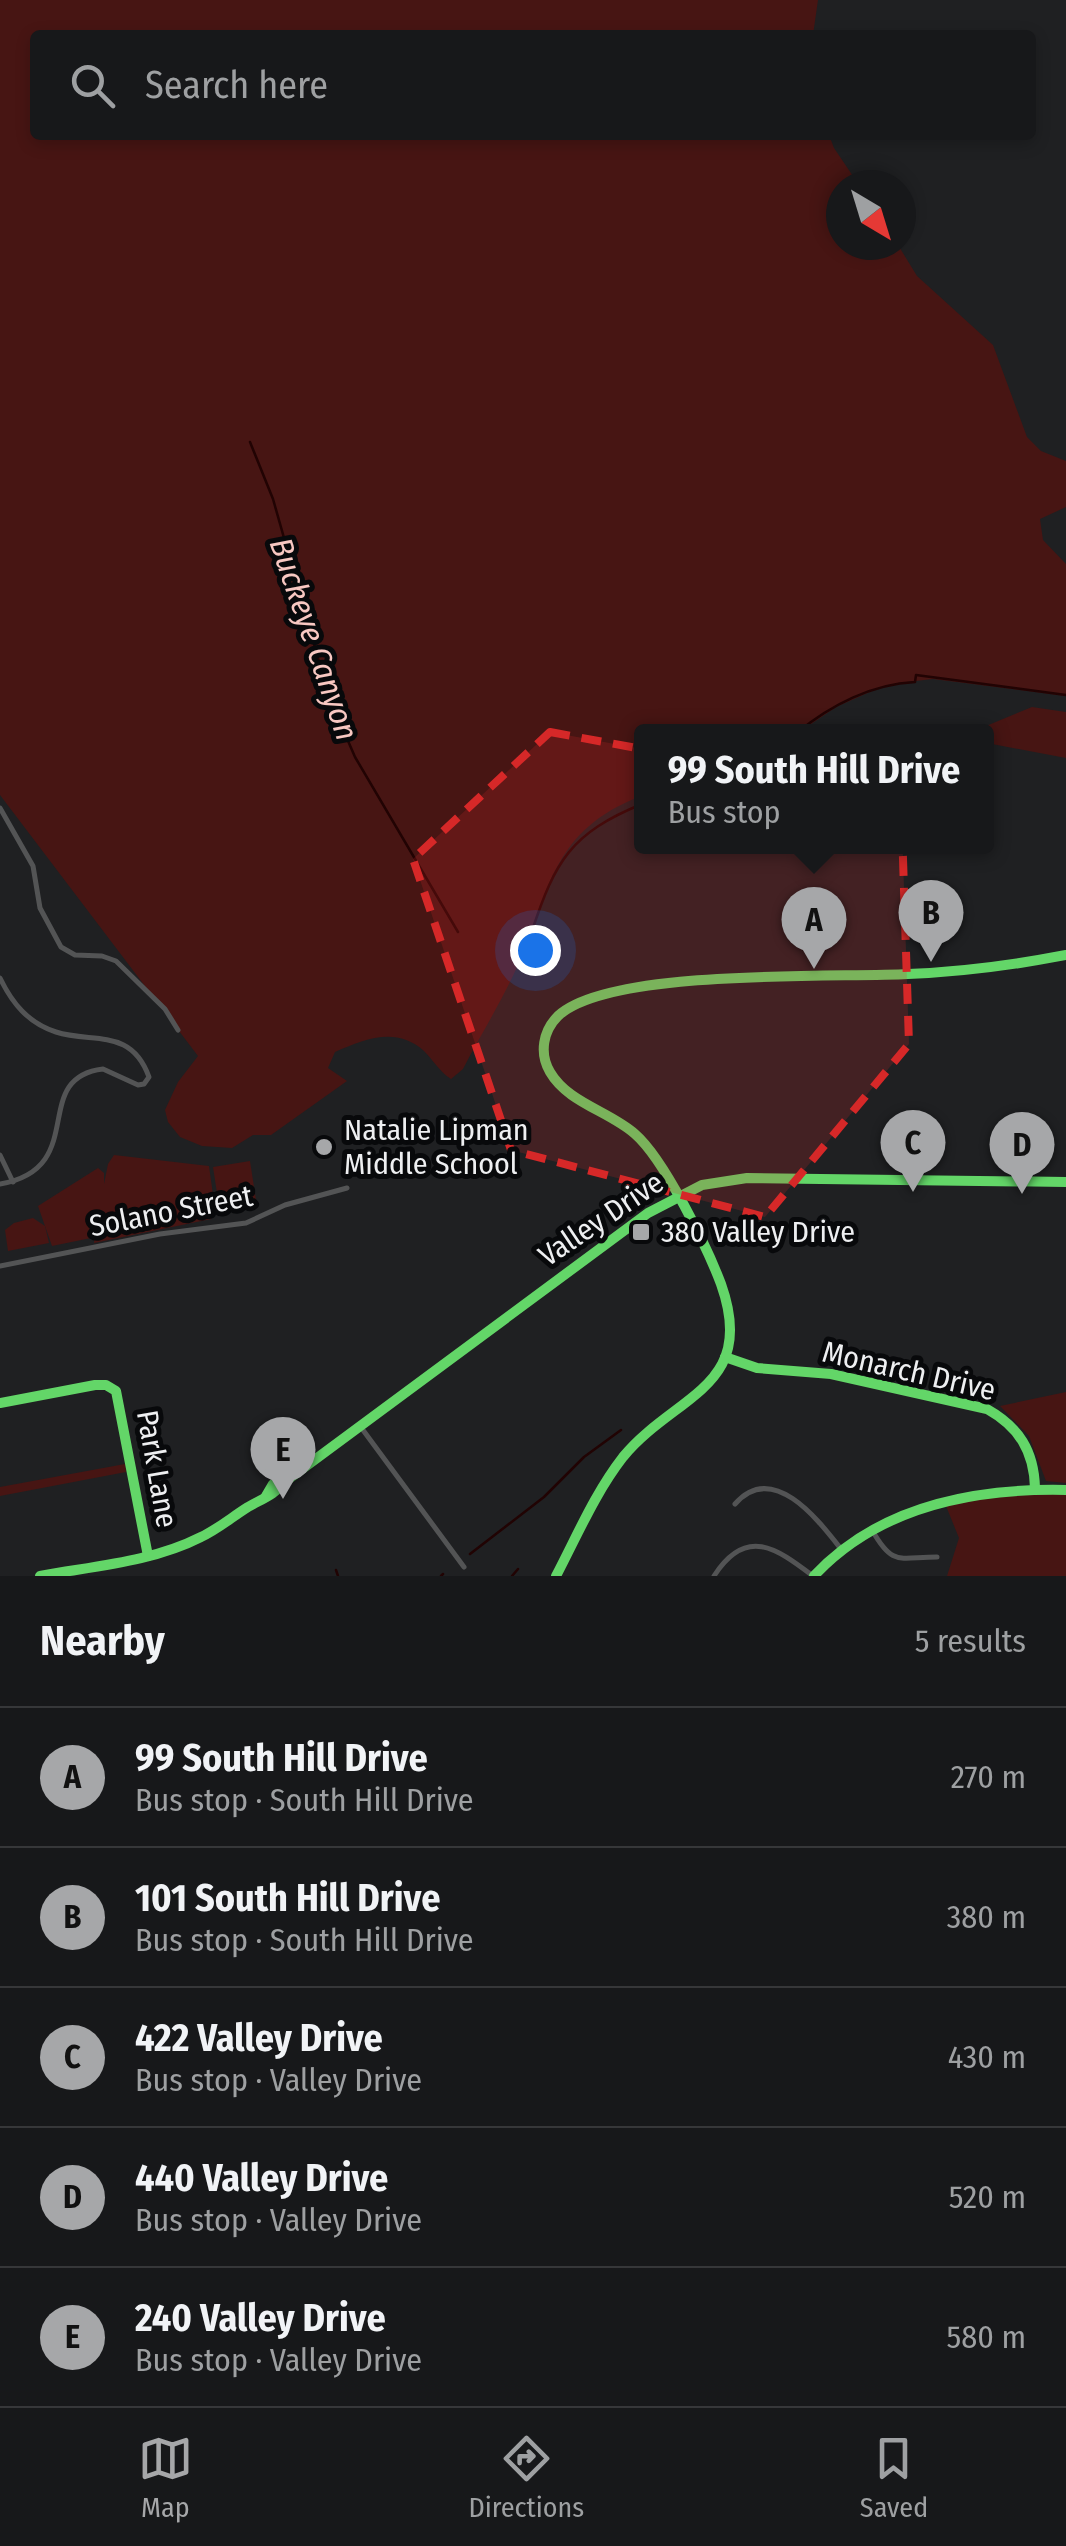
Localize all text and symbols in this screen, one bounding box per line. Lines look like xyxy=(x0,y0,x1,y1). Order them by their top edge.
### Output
search box xyxy=(30,30,1036,140)
icon: search xyxy=(65,58,120,113)
text: Search here xyxy=(145,62,328,108)
north arrow xyxy=(826,170,916,260)
water label: Buckeye Canyon xyxy=(262,533,366,745)
popup xyxy=(634,724,994,854)
text: 99 South Hill Drive xyxy=(668,747,960,793)
text: Bus stop xyxy=(668,793,781,831)
pin: B xyxy=(898,880,964,962)
pin: A xyxy=(782,886,846,969)
your location xyxy=(510,925,561,976)
pin: C xyxy=(880,1110,946,1192)
place label: Natalie Lipman Middle School xyxy=(344,1112,529,1182)
pin: D xyxy=(990,1112,1054,1194)
marker: Natalie Lipman Middle School xyxy=(313,1136,335,1158)
street label: Valley Drive xyxy=(532,1164,670,1274)
street label: Solano Street xyxy=(86,1178,256,1244)
place label: 380 Valley Drive xyxy=(661,1214,855,1250)
marker: 380 Valley Drive xyxy=(630,1221,652,1243)
street label: Monarch Drive xyxy=(819,1334,999,1408)
street label: Park Lane xyxy=(129,1407,185,1531)
pin: E xyxy=(250,1416,316,1499)
text: Nearby xyxy=(40,1616,165,1666)
text: 5 results xyxy=(915,1622,1026,1660)
text: 99 South Hill Drive xyxy=(135,1735,428,1781)
text: A xyxy=(64,1758,81,1796)
text: 270 m xyxy=(951,1758,1026,1796)
text: Bus stop · South Hill Drive xyxy=(135,1781,474,1819)
text: 101 South Hill Drive xyxy=(135,1875,440,1921)
text: B xyxy=(64,1898,81,1936)
text: 380 m xyxy=(947,1898,1026,1936)
text: Bus stop · South Hill Drive xyxy=(135,1921,474,1959)
text: 422 Valley Drive xyxy=(135,2015,383,2061)
text: C xyxy=(64,2038,81,2076)
text: 430 m xyxy=(948,2038,1026,2076)
text: Bus stop · Valley Drive xyxy=(135,2061,422,2099)
text: 440 Valley Drive xyxy=(135,2155,388,2201)
text: D xyxy=(63,2178,82,2216)
text: 520 m xyxy=(949,2178,1026,2216)
text: Bus stop · Valley Drive xyxy=(135,2201,422,2239)
text: 240 Valley Drive xyxy=(135,2295,386,2341)
text: E xyxy=(65,2318,80,2356)
text: 580 m xyxy=(947,2318,1026,2356)
text: Bus stop · Valley Drive xyxy=(135,2341,422,2379)
tab: Map xyxy=(138,2431,193,2524)
tab: Directions xyxy=(468,2431,584,2524)
tab: Saved xyxy=(860,2431,928,2524)

